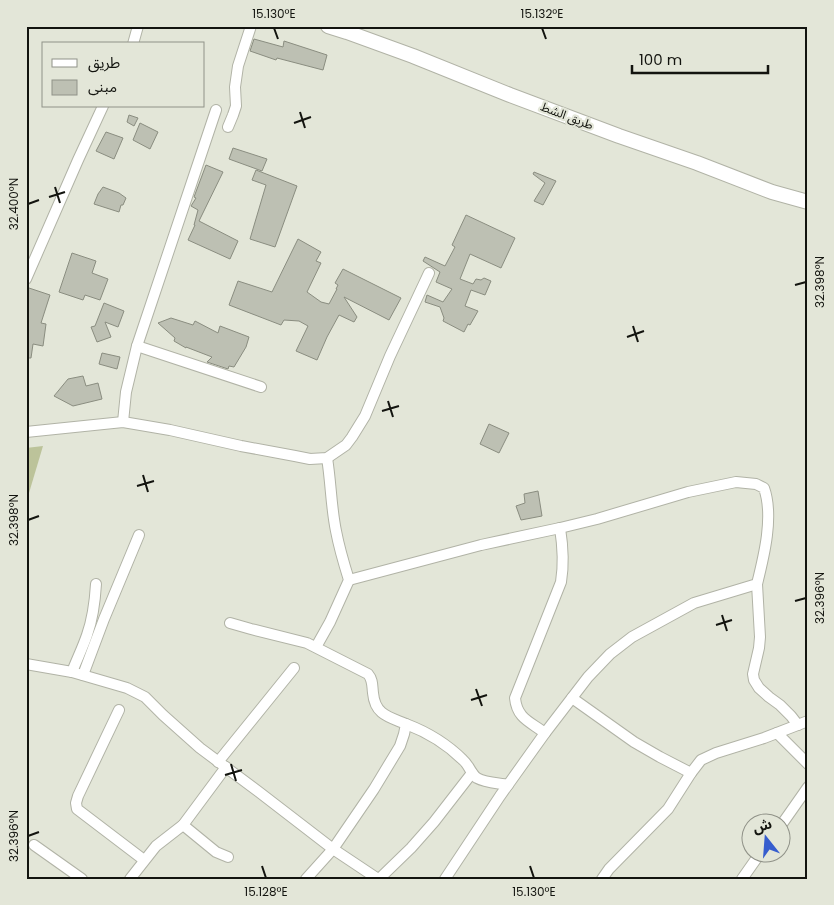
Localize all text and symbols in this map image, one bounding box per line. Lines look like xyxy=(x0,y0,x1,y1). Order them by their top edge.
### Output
text: 15.130°E xyxy=(252,5,296,22)
text: 15.132°E xyxy=(521,5,563,22)
legend xyxy=(42,42,205,108)
scale bar xyxy=(632,42,768,74)
text: 100 m xyxy=(639,49,682,70)
text: طريق xyxy=(88,52,120,73)
text: مبنى xyxy=(88,76,117,97)
street label: طريق الشط xyxy=(538,98,596,133)
text: 32.400°N xyxy=(5,178,22,230)
text: 32.398°N xyxy=(811,256,828,308)
text: 32.398°N xyxy=(5,494,22,546)
text: 32.396°N xyxy=(811,572,828,624)
text: 32.396°N xyxy=(5,810,22,862)
north arrow xyxy=(742,812,792,862)
text: ش xyxy=(750,813,774,838)
text: 15.128°E xyxy=(244,883,288,900)
text: 15.130°E xyxy=(512,883,556,900)

